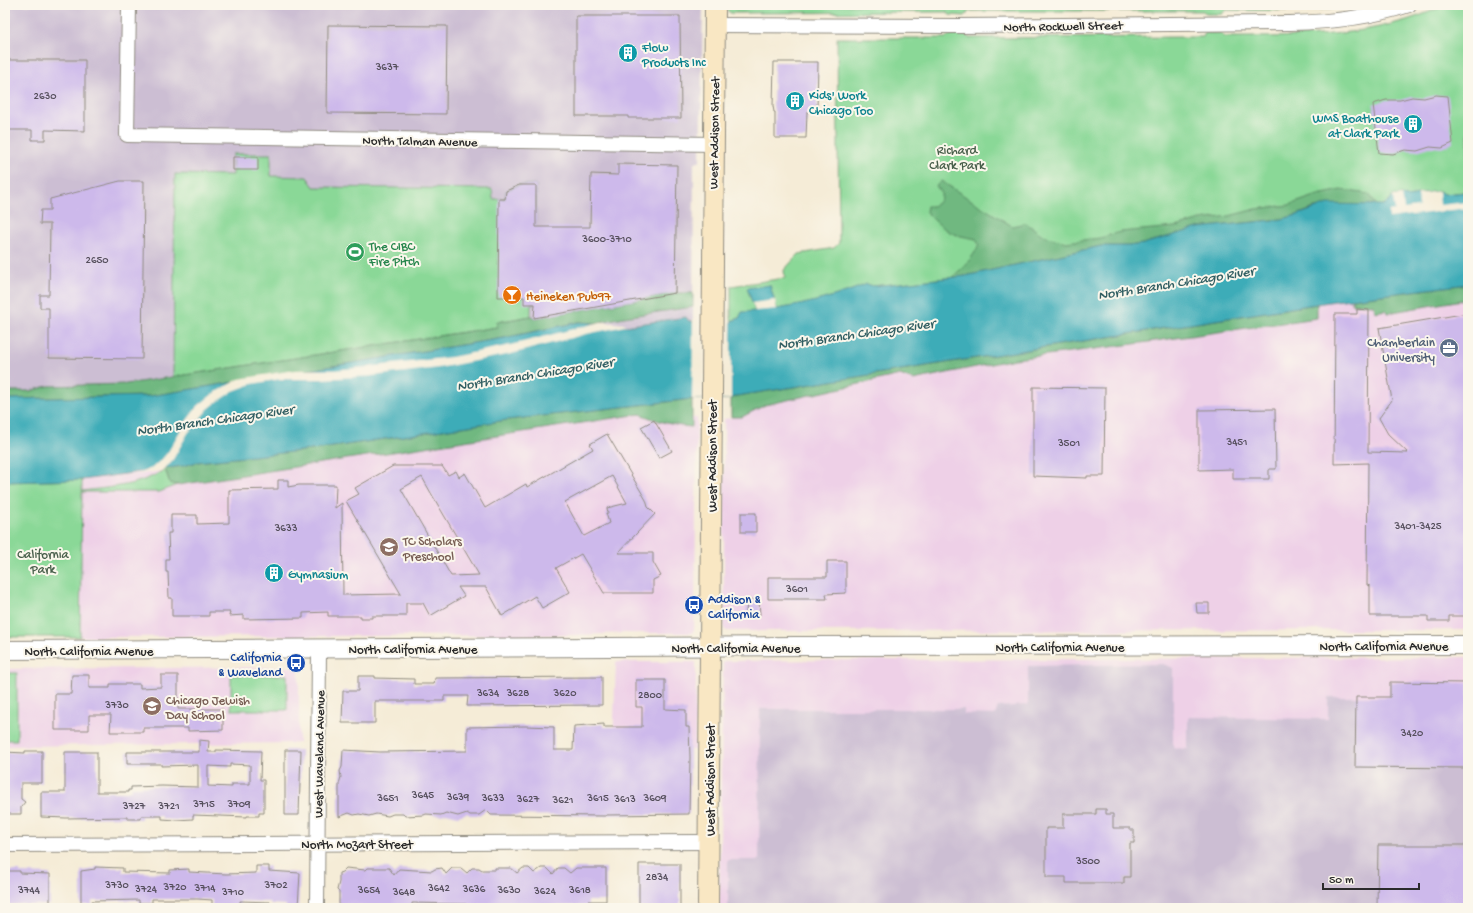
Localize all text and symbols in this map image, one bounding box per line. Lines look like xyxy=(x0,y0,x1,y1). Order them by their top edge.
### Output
street label: North Rockwell Street xyxy=(1003,19,1124,36)
place label: Flow Products Inc xyxy=(641,41,706,71)
building icon: Flow Products Inc xyxy=(617,42,639,64)
house number: 3637 xyxy=(375,62,399,74)
street label: West Addison Street xyxy=(707,75,724,189)
place label: Kids' Work Chicago Too xyxy=(809,89,873,119)
building icon: Kids' Work Chicago Too xyxy=(784,90,806,112)
house number: 2630 xyxy=(34,91,56,103)
place label: WMS Boathouse at Clark Park xyxy=(1313,112,1400,142)
building icon: WMS Boathouse at Clark Park xyxy=(1402,113,1424,135)
street label: North Talman Avenue xyxy=(362,134,478,151)
park label: Richard Clark Park xyxy=(929,144,986,174)
house number: 3600-3710 xyxy=(581,234,632,246)
place label: The CIBC Fire Pitch xyxy=(368,240,420,270)
sports icon: The CIBC Fire Pitch xyxy=(344,241,366,263)
house number: 2650 xyxy=(86,255,109,267)
water label: North Branch Chicago River xyxy=(1097,263,1259,305)
bar icon: Heineken Pub97 xyxy=(501,284,523,306)
place label: Heineken Pub97 xyxy=(526,290,612,305)
water label: North Branch Chicago River xyxy=(777,316,939,355)
place label: Chamberlain University xyxy=(1367,336,1436,366)
office icon: Chamberlain University xyxy=(1438,337,1460,359)
water label: North Branch Chicago River xyxy=(456,354,618,396)
street label: West Addison Street xyxy=(706,398,721,512)
water label: North Branch Chicago River xyxy=(136,402,298,441)
house number: 3451 xyxy=(1225,437,1248,449)
house number: 3501 xyxy=(1057,438,1080,450)
house number: 3401-3425 xyxy=(1393,521,1442,533)
house number: 3633 xyxy=(274,523,298,535)
place label: TC Scholars Preschool xyxy=(402,535,463,565)
school or university icon: TC Scholars Preschool xyxy=(378,536,400,558)
park label: California Park xyxy=(17,548,70,578)
building icon: Gymnasium xyxy=(263,562,285,584)
place label: Gymnasium xyxy=(288,568,348,583)
house number: 3601 xyxy=(785,584,808,596)
place label: Addison & California xyxy=(708,593,761,623)
bus stop icon: Addison & California xyxy=(683,594,705,616)
street label: North California Avenue xyxy=(1320,640,1449,655)
street label: North California Avenue xyxy=(996,641,1125,656)
street label: North California Avenue xyxy=(672,642,801,657)
street label: North California Avenue xyxy=(349,643,478,658)
street label: North California Avenue xyxy=(25,645,154,660)
place label: California & Waveland xyxy=(218,651,283,681)
bus stop icon: California & Waveland xyxy=(285,652,307,674)
house number: 3634 xyxy=(476,688,500,700)
house number: 3628 xyxy=(506,688,529,700)
house number: 3620 xyxy=(553,688,576,700)
street label: West Waveland Avenue xyxy=(312,690,329,818)
house number: 2800 xyxy=(638,690,662,702)
place label: Chicago Jewish Day School xyxy=(165,694,250,724)
school or university icon: Chicago Jewish Day School xyxy=(141,695,163,717)
house number: 3730 xyxy=(104,700,129,712)
street label: West Addison Street xyxy=(704,722,719,836)
house number: 3420 xyxy=(1400,728,1423,740)
house number: 3645 xyxy=(411,790,434,802)
house number: 3639 xyxy=(446,792,470,804)
house number: 3651 xyxy=(376,793,399,805)
house number: 3633 xyxy=(481,793,505,805)
house number: 3615 xyxy=(586,793,609,805)
house number: 3609 xyxy=(642,793,667,805)
house number: 3627 xyxy=(516,794,539,806)
house number: 3613 xyxy=(613,794,636,806)
house number: 3621 xyxy=(551,795,574,807)
house number: 3715 xyxy=(192,799,215,811)
house number: 3709 xyxy=(226,799,251,811)
house number: 3727 xyxy=(122,801,146,813)
house number: 3721 xyxy=(157,801,180,813)
street label: North Mozart Street xyxy=(301,838,414,853)
house number: 3500 xyxy=(1075,856,1100,868)
scale bar xyxy=(1323,865,1419,891)
house number: 2834 xyxy=(646,872,669,884)
text: 50 m xyxy=(1329,874,1354,888)
house number: 3730 xyxy=(104,880,129,892)
house number: 3702 xyxy=(263,880,288,892)
house number: 3720 xyxy=(162,882,187,894)
house number: 3714 xyxy=(193,883,216,895)
house number: 3642 xyxy=(427,883,451,895)
house number: 3724 xyxy=(134,884,158,896)
house number: 3636 xyxy=(462,884,486,896)
house number: 3744 xyxy=(17,885,41,897)
house number: 3654 xyxy=(357,885,381,897)
house number: 3630 xyxy=(496,885,521,897)
house number: 3618 xyxy=(568,885,591,897)
house number: 3624 xyxy=(533,886,557,898)
house number: 3710 xyxy=(221,887,244,899)
house number: 3648 xyxy=(392,887,415,899)

